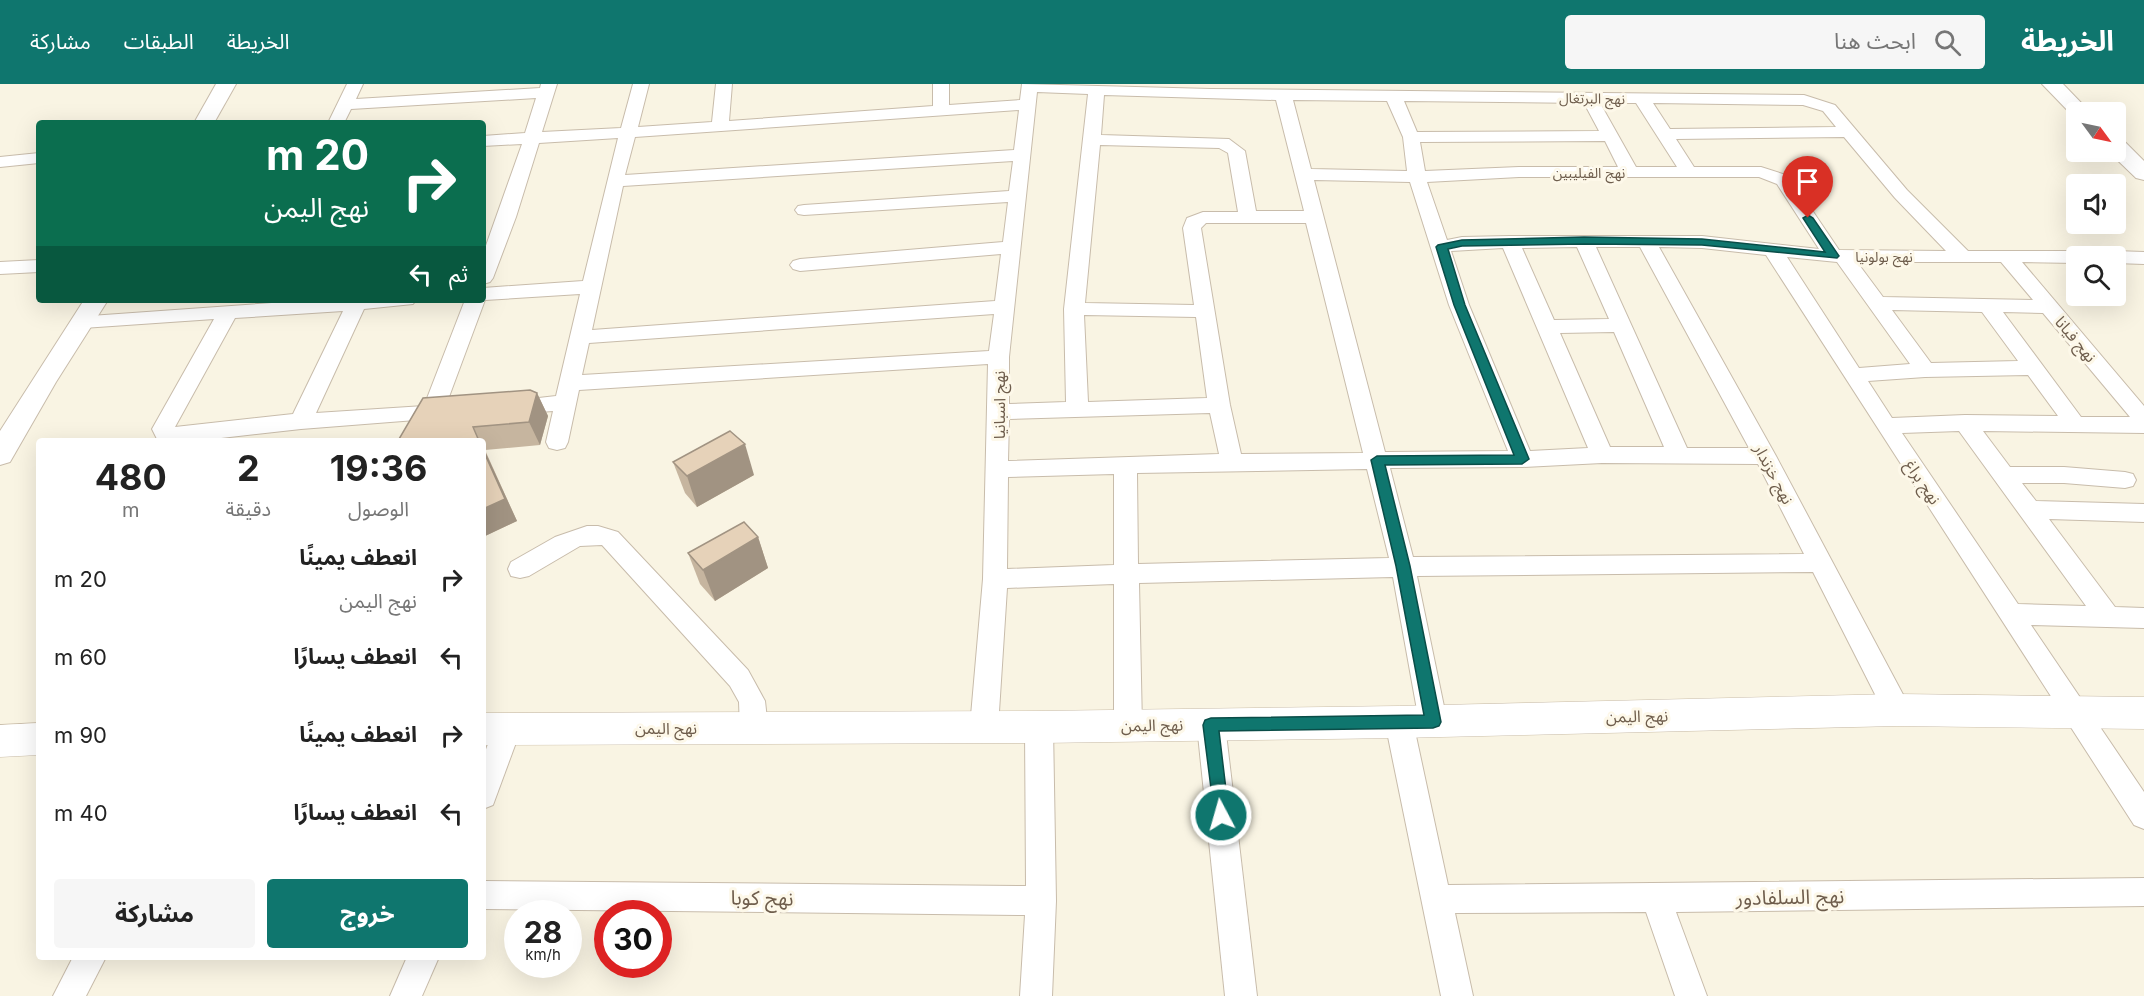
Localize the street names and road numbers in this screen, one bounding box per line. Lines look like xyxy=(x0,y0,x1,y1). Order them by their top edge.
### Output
street label: نهج البرتغال xyxy=(1559,89,1625,110)
street label: نهج الفيليبين xyxy=(1553,164,1626,184)
street label: نهج بولونيا xyxy=(1855,248,1913,268)
street label: نهج فيانا xyxy=(2049,312,2101,368)
street label: نهج اسبانيا xyxy=(989,371,1012,439)
street label: نهج خزندار xyxy=(1747,440,1798,509)
street label: نهج براغ xyxy=(1898,456,1945,510)
street label: نهج اليمن xyxy=(1606,705,1668,730)
street label: نهج اليمن xyxy=(1121,714,1183,739)
street label: نهج اليمن xyxy=(635,718,697,741)
street label: نهج السلفادور xyxy=(1734,884,1845,913)
street label: نهج كوبا xyxy=(730,885,794,914)

